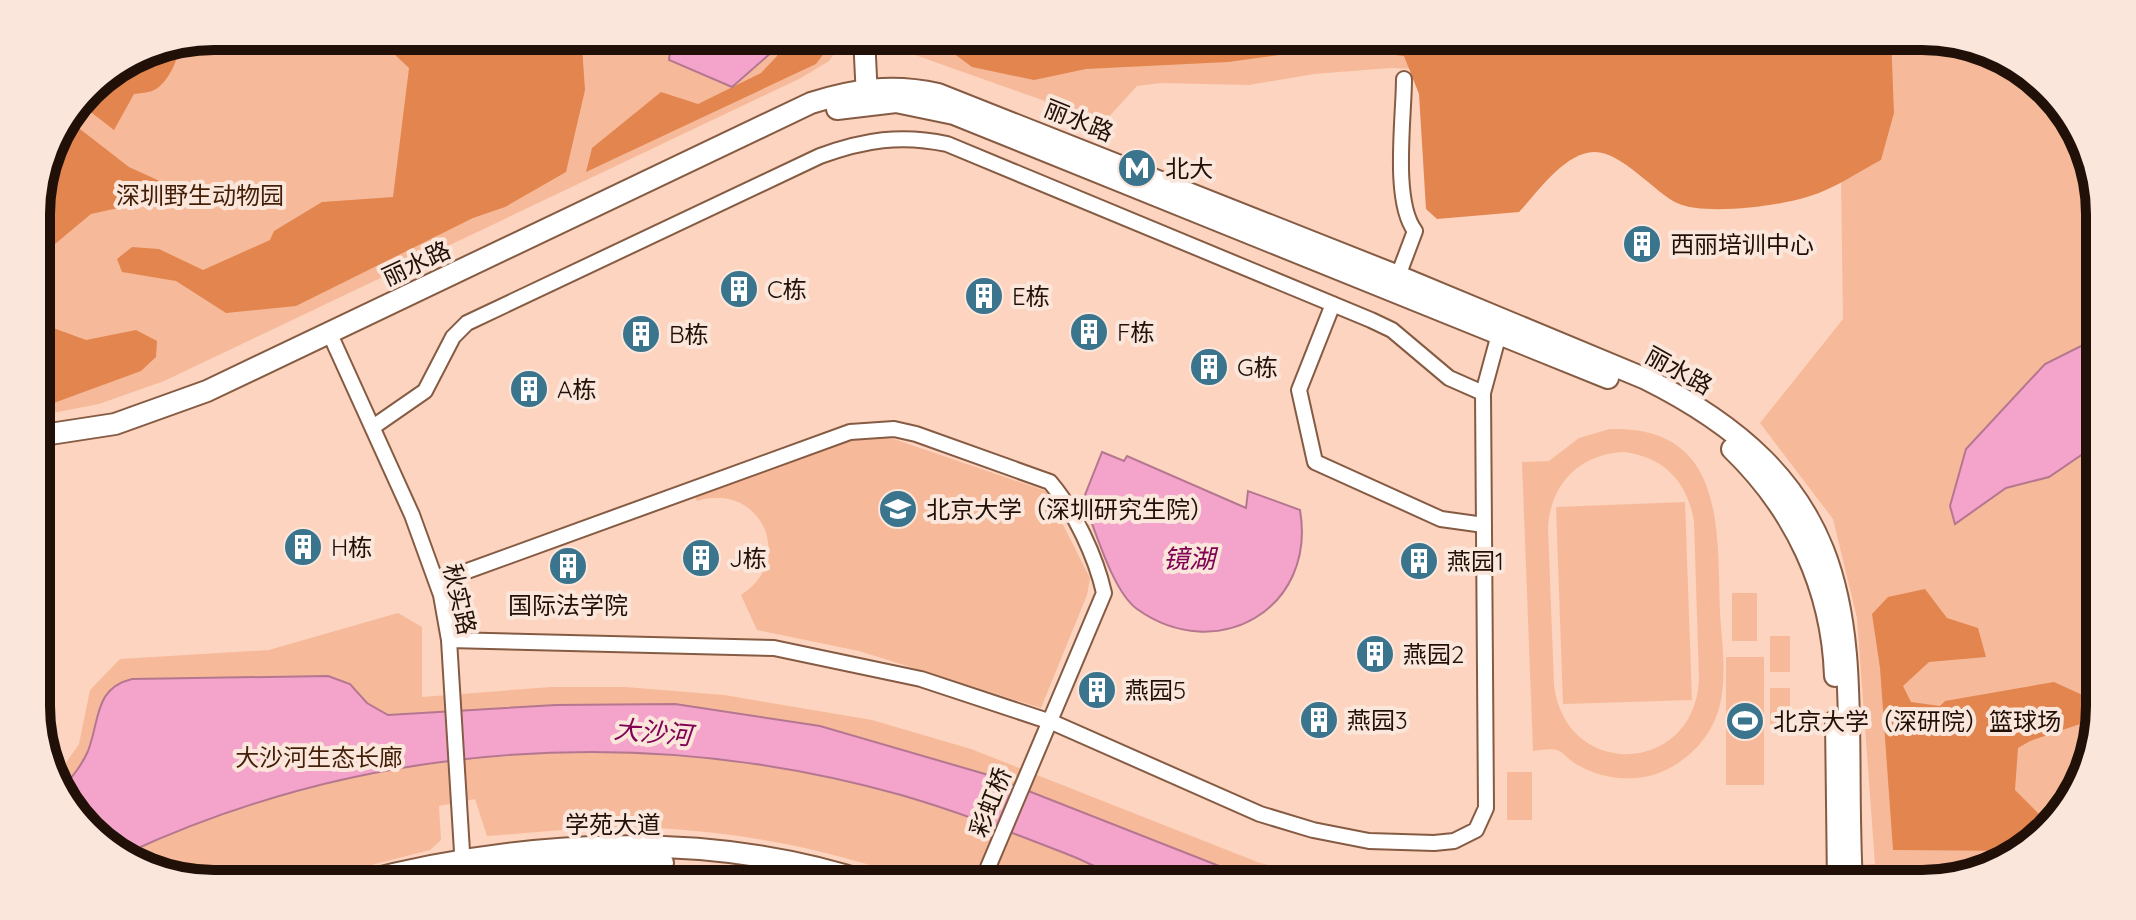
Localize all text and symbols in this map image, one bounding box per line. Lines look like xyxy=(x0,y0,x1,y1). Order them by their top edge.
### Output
street label: 丽水路 xyxy=(1040,93,1118,147)
metro station icon: 北大 xyxy=(1116,147,1158,189)
place label: 北大 xyxy=(1165,153,1213,183)
park label: 深圳野生动物园 xyxy=(116,180,284,210)
building icon: 西丽培训中心 xyxy=(1621,223,1663,265)
place label: 西丽培训中心 xyxy=(1670,229,1814,259)
street label: 丽水路 xyxy=(377,234,455,292)
building icon: C栋 xyxy=(718,268,760,310)
place label: C栋 xyxy=(767,274,807,304)
building icon: E栋 xyxy=(963,275,1005,317)
place label: E栋 xyxy=(1012,281,1050,311)
building icon: F栋 xyxy=(1068,311,1110,353)
building icon: B栋 xyxy=(620,313,662,355)
place label: F栋 xyxy=(1117,317,1155,347)
place label: B栋 xyxy=(669,319,709,349)
street label: 丽水路 xyxy=(1640,339,1718,401)
building icon: G栋 xyxy=(1188,346,1230,388)
place label: G栋 xyxy=(1237,352,1278,382)
building icon: A栋 xyxy=(508,368,550,410)
place label: A栋 xyxy=(557,374,597,404)
school or university icon: 北京大学（深圳研究生院） xyxy=(877,488,919,530)
place label: 北京大学（深圳研究生院） xyxy=(926,494,1214,524)
building icon: H栋 xyxy=(282,526,324,568)
place label: H栋 xyxy=(331,532,372,562)
building icon: J栋 xyxy=(680,537,722,579)
building icon: 燕园1 xyxy=(1398,540,1440,582)
water label: 镜湖 xyxy=(1163,542,1219,575)
place label: J栋 xyxy=(729,543,767,573)
building icon: 国际法学院 xyxy=(547,545,589,587)
place label: 燕园1 xyxy=(1447,546,1504,576)
street label: 秋实路 xyxy=(437,561,483,637)
place label: 国际法学院 xyxy=(508,590,628,620)
building icon: 燕园2 xyxy=(1354,633,1396,675)
place label: 燕园2 xyxy=(1403,639,1464,669)
building icon: 燕园5 xyxy=(1076,669,1118,711)
place label: 燕园5 xyxy=(1125,675,1186,705)
building icon: 燕园3 xyxy=(1298,699,1340,741)
sports icon: 北京大学（深研院）篮球场 xyxy=(1724,700,1766,742)
place label: 燕园3 xyxy=(1347,705,1408,735)
place label: 北京大学（深研院）篮球场 xyxy=(1773,706,2061,736)
water label: 大沙河 xyxy=(613,712,698,752)
park label: 大沙河生态长廊 xyxy=(235,742,403,772)
street label: 彩虹桥 xyxy=(963,763,1017,841)
street label: 学苑大道 xyxy=(565,809,661,839)

